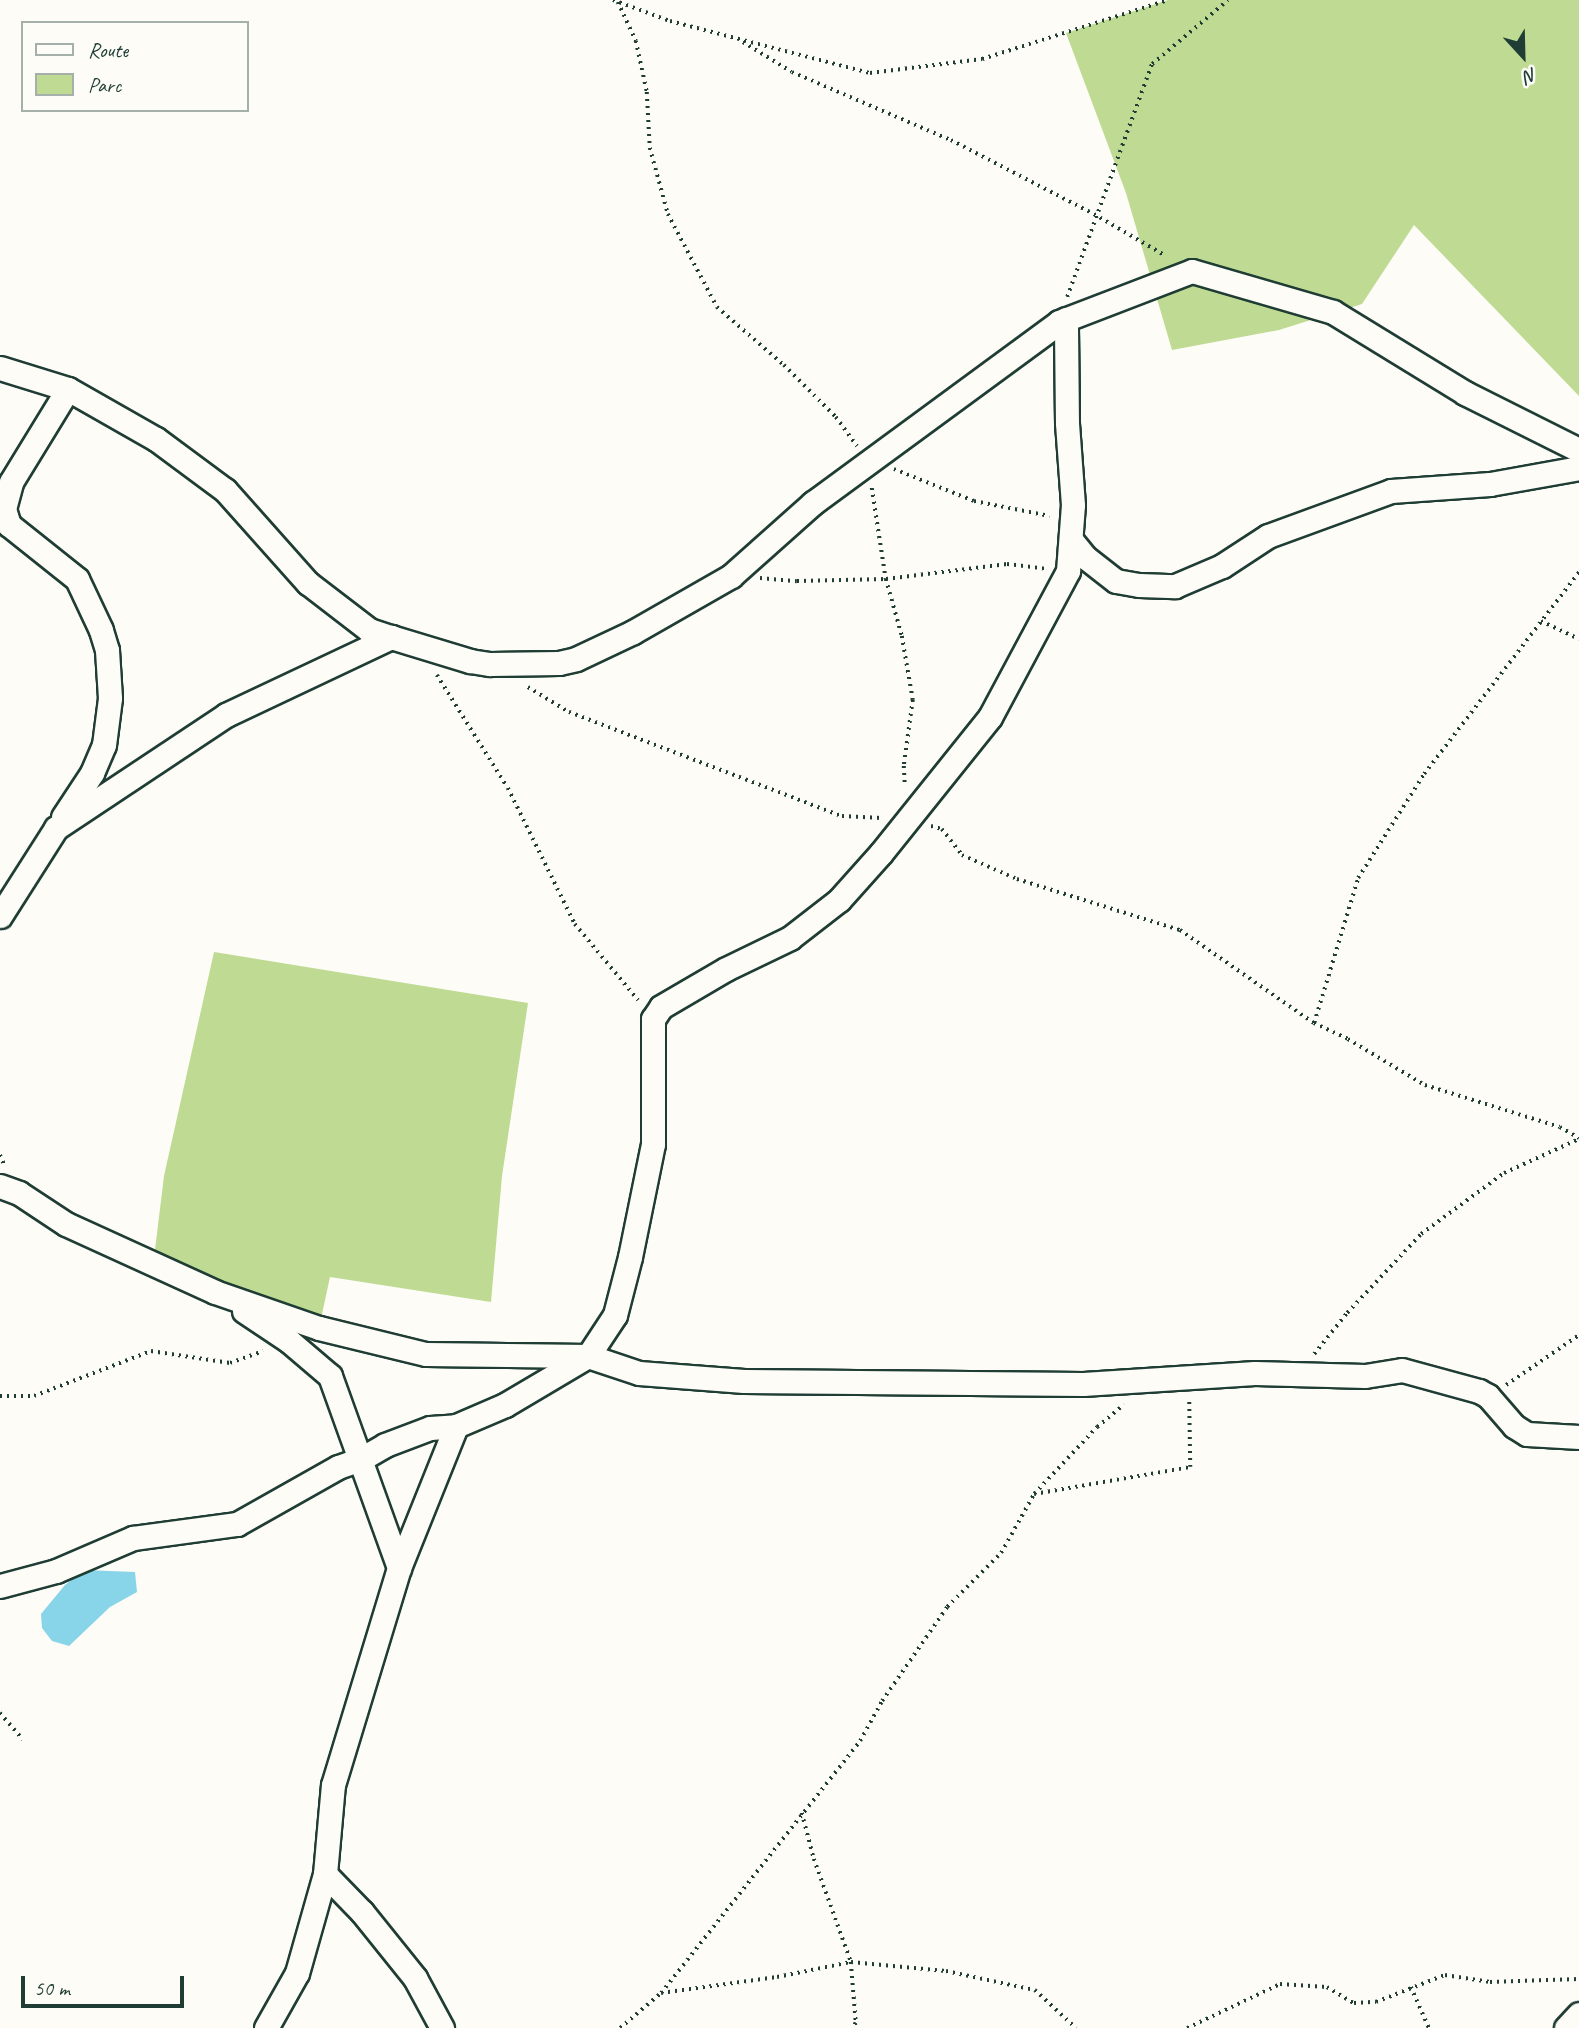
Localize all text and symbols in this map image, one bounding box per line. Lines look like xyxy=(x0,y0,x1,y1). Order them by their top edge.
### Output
legend xyxy=(21,21,248,112)
north arrow xyxy=(1488,21,1558,91)
text: Route xyxy=(88,37,128,63)
text: N xyxy=(1521,62,1541,89)
text: Parc xyxy=(88,72,121,98)
scale bar xyxy=(24,1962,187,2006)
text: 50 m xyxy=(34,1975,70,2001)

